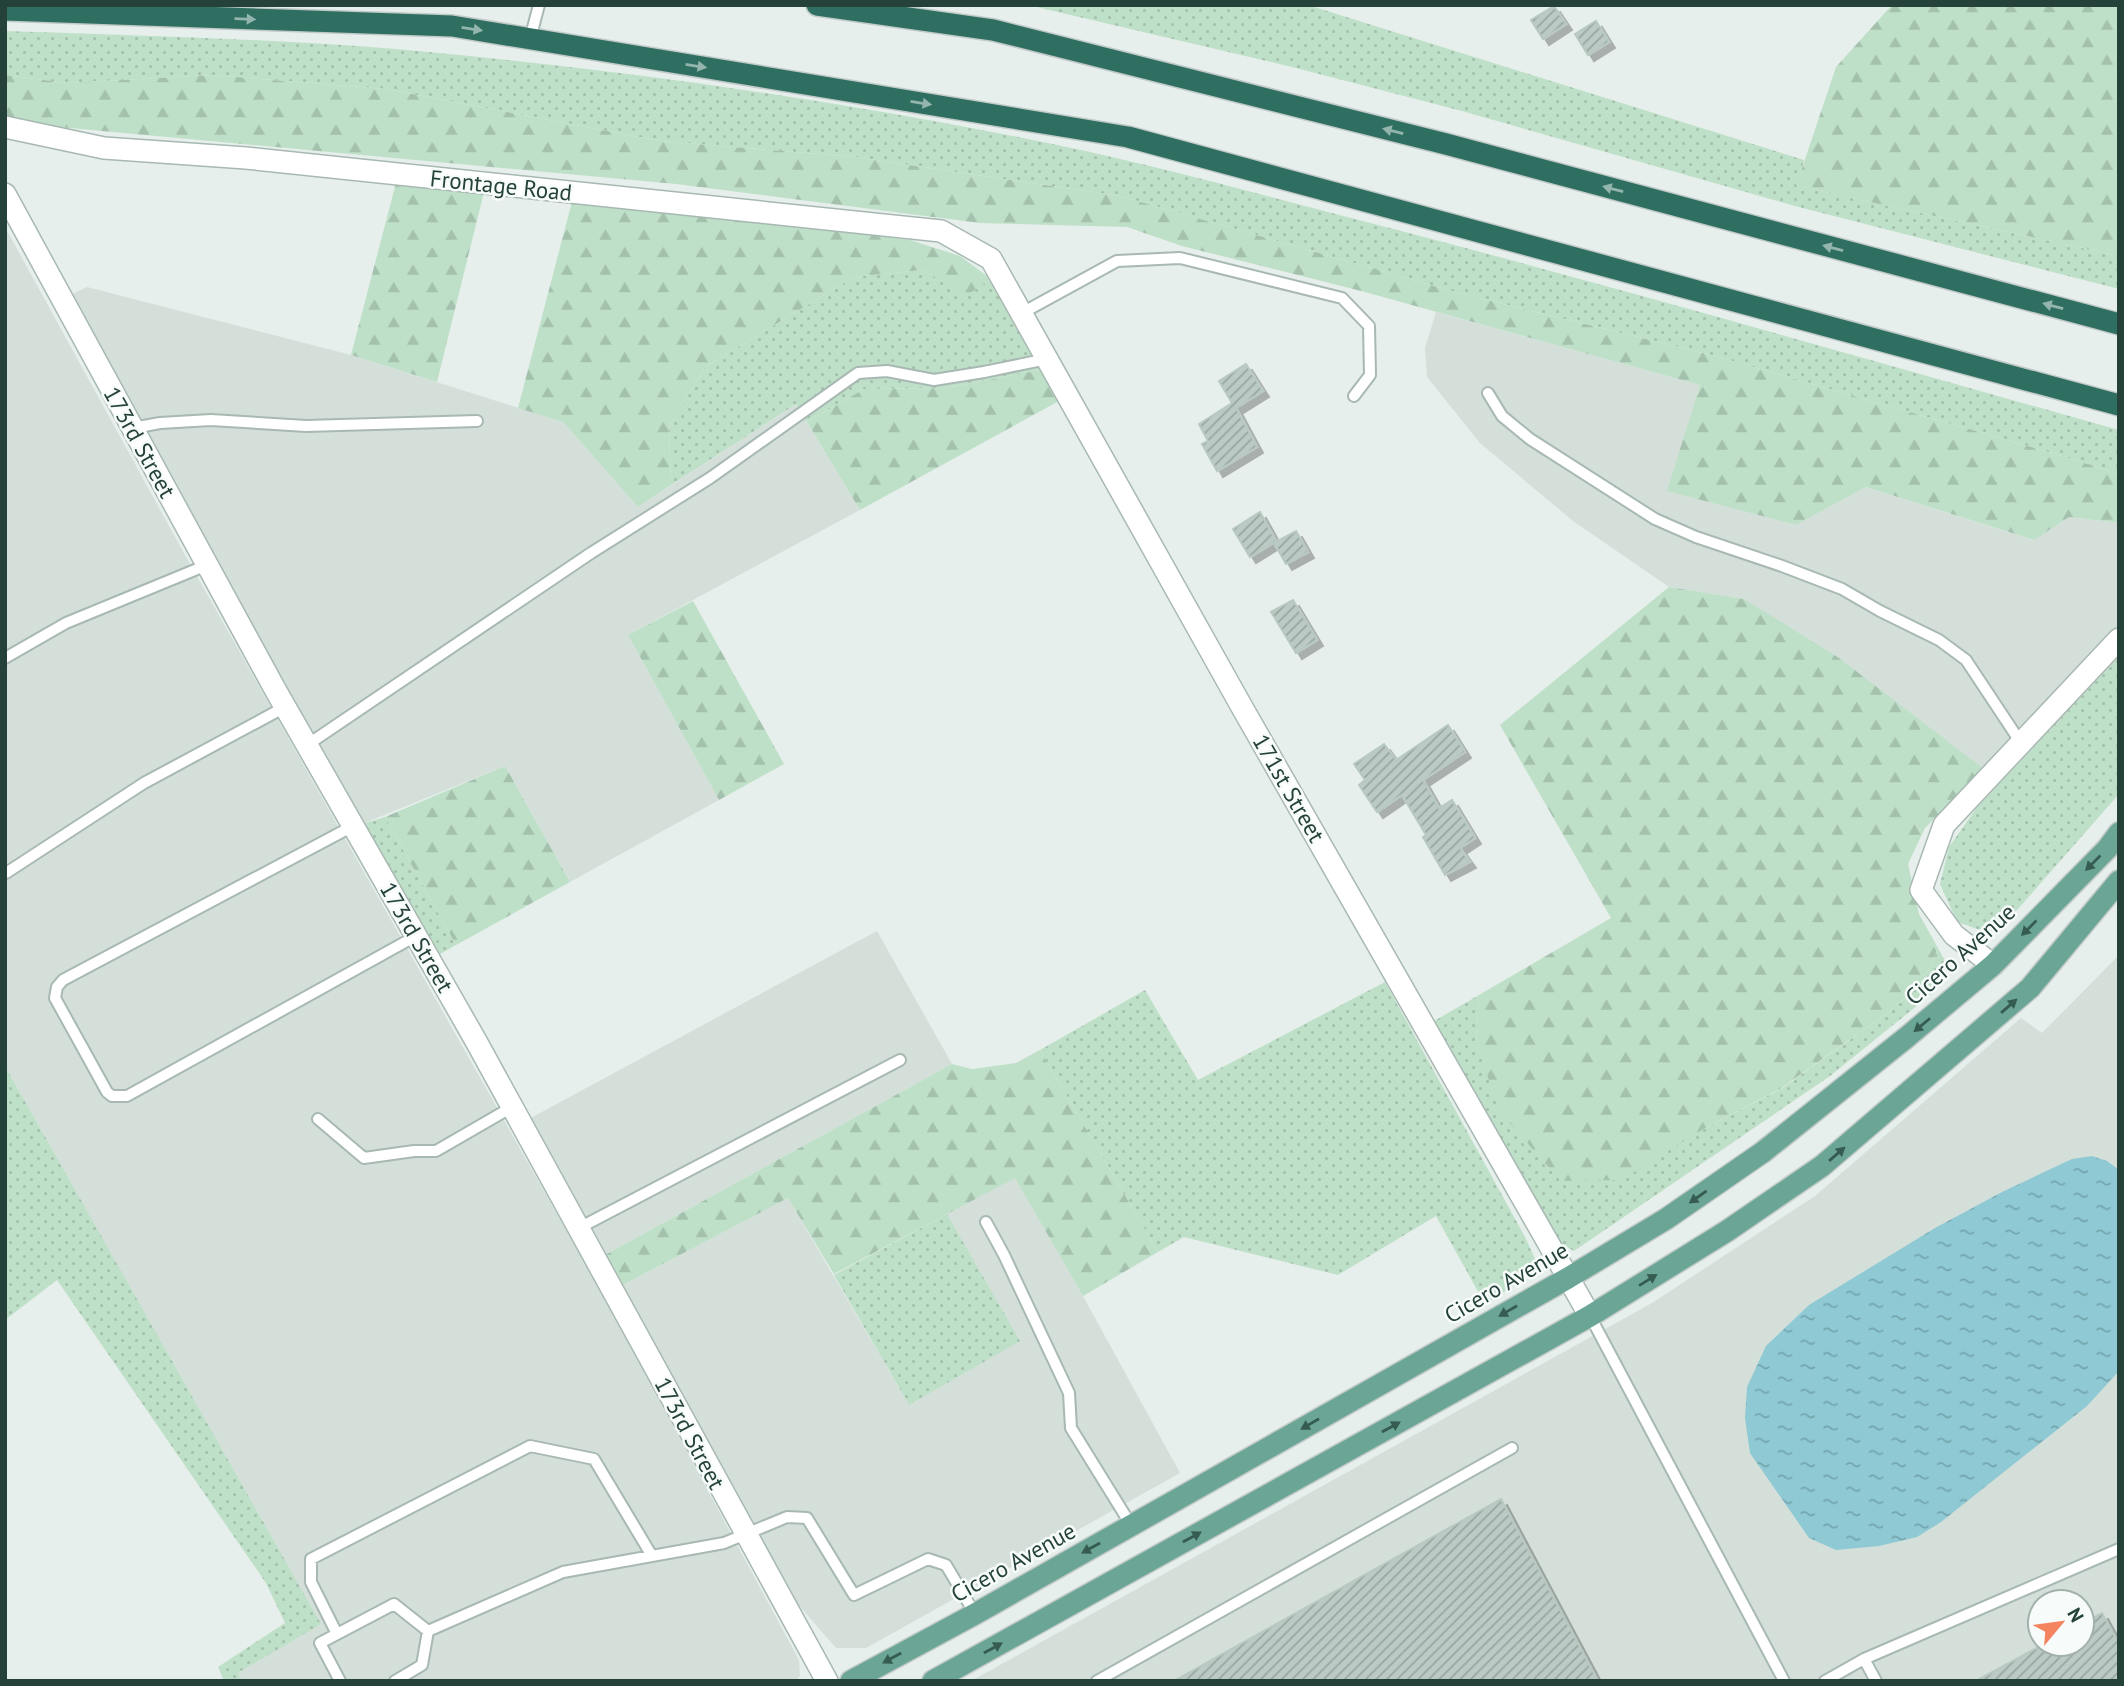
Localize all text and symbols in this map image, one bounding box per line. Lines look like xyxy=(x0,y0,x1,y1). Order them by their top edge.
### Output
one-way arrow xyxy=(234,13,256,24)
one-way arrow xyxy=(461,24,483,35)
one-way arrow xyxy=(686,61,708,72)
one-way arrow xyxy=(910,98,932,109)
one-way arrow xyxy=(1382,125,1404,136)
street label: Frontage Road xyxy=(429,163,573,207)
one-way arrow xyxy=(1602,183,1624,194)
one-way arrow xyxy=(1822,242,1844,253)
one-way arrow xyxy=(2042,300,2064,311)
street label: 173rd Street xyxy=(98,381,183,503)
street label: 171st Street xyxy=(1246,729,1332,847)
one-way arrow xyxy=(2085,855,2102,872)
street label: 173rd Street xyxy=(374,877,460,998)
street label: Cicero Avenue xyxy=(1899,897,2021,1011)
one-way arrow xyxy=(2021,920,2037,936)
one-way arrow xyxy=(2000,998,2018,1014)
one-way arrow xyxy=(1913,1017,1931,1032)
one-way arrow xyxy=(1828,1147,1845,1162)
one-way arrow xyxy=(1689,1190,1707,1204)
street label: Cicero Avenue xyxy=(1439,1235,1573,1329)
one-way arrow xyxy=(1638,1274,1657,1287)
one-way arrow xyxy=(1499,1305,1518,1317)
street label: 173rd Street xyxy=(648,1372,732,1494)
one-way arrow xyxy=(1301,1418,1320,1430)
one-way arrow xyxy=(1381,1421,1400,1433)
street label: Cicero Avenue xyxy=(946,1516,1080,1608)
one-way arrow xyxy=(1182,1531,1201,1543)
one-way arrow xyxy=(1081,1542,1101,1554)
north arrow xyxy=(2026,1588,2096,1658)
text: N xyxy=(2062,1603,2089,1626)
one-way arrow xyxy=(983,1642,1002,1654)
one-way arrow xyxy=(882,1653,902,1664)

